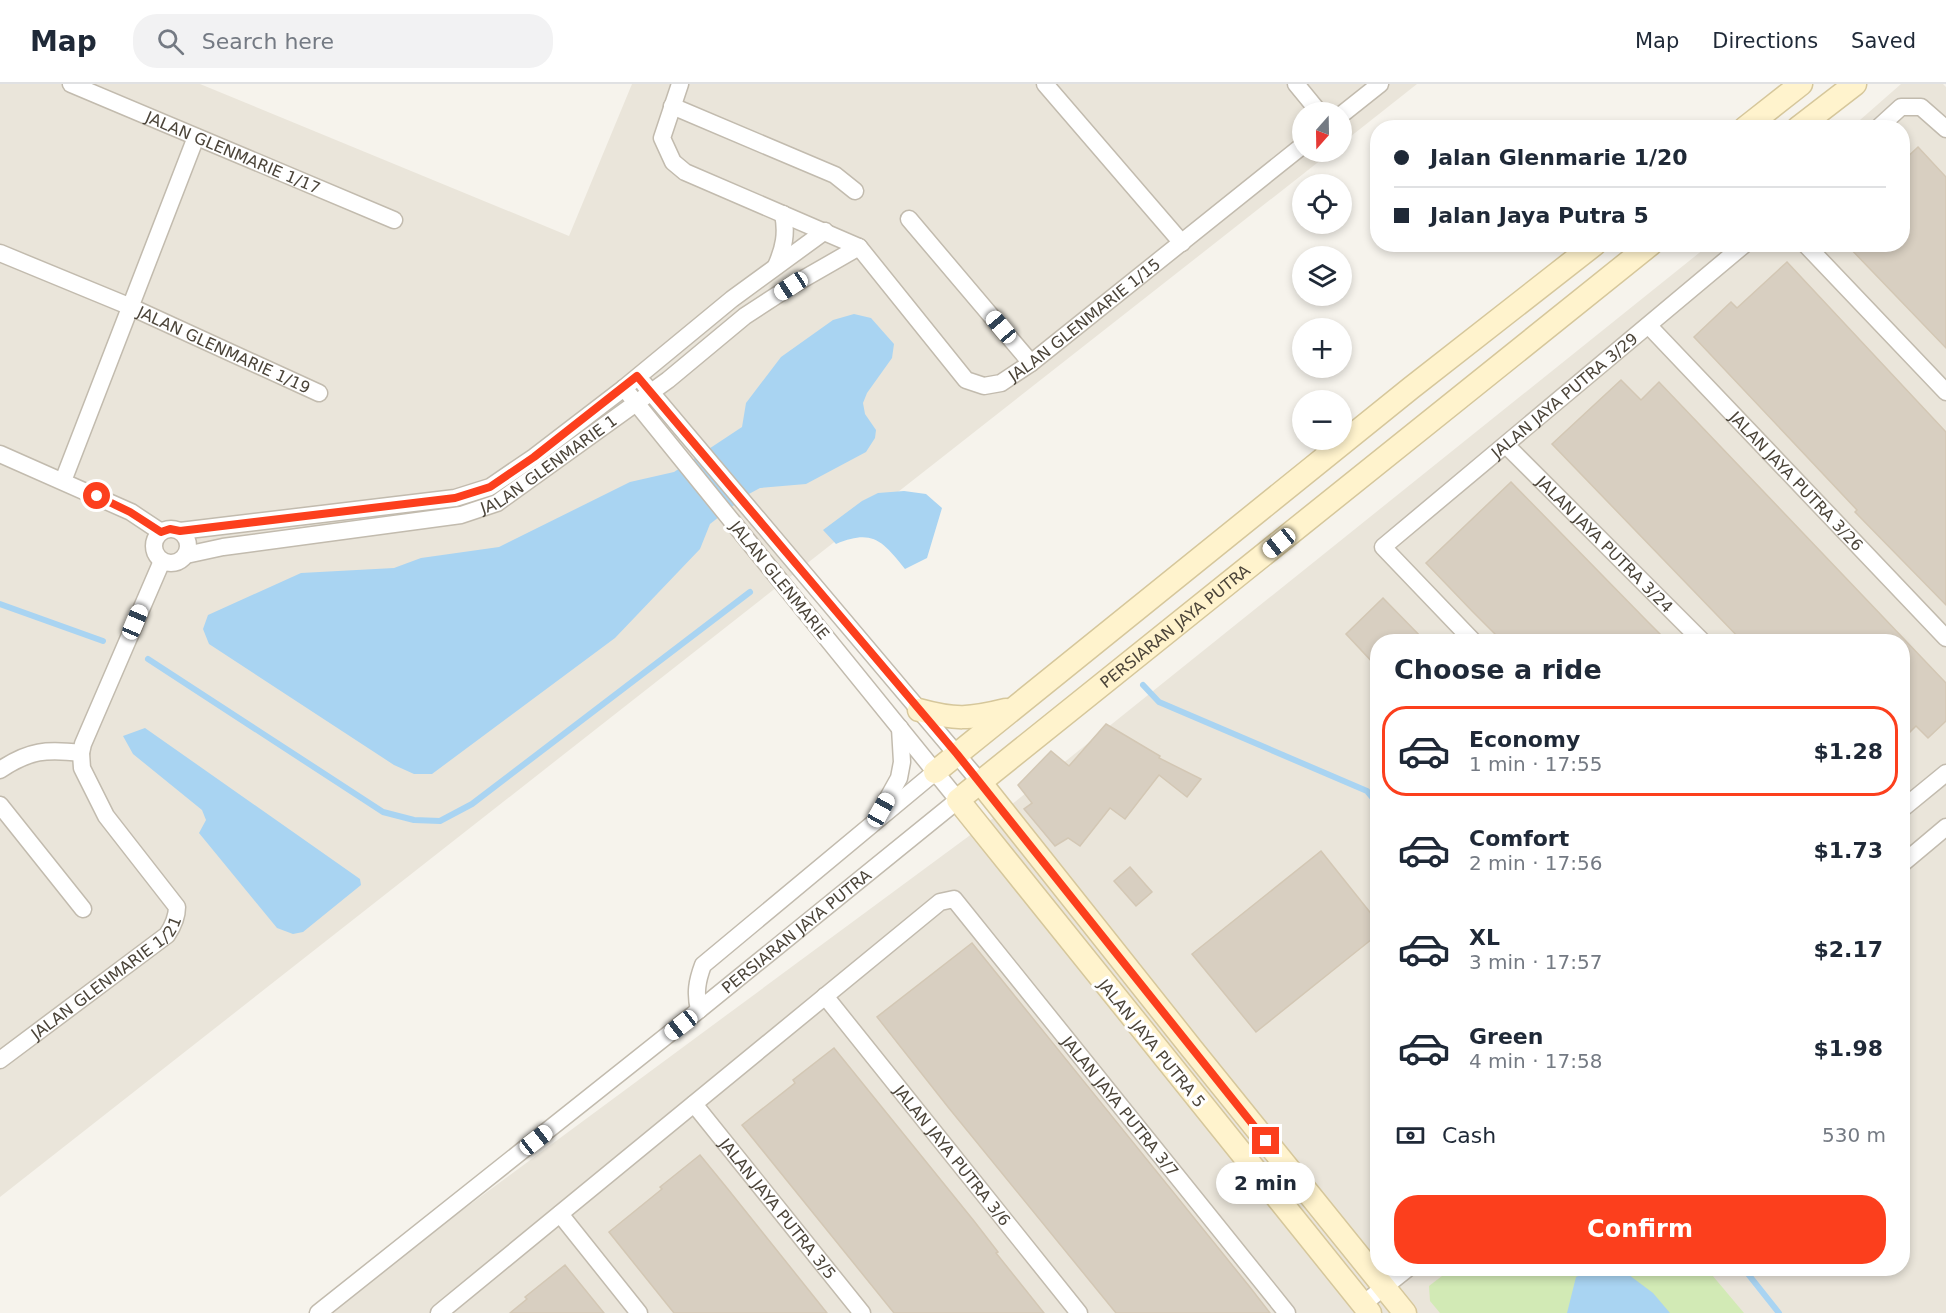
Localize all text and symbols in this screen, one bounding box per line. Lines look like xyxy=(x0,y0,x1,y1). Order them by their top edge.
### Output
search box xyxy=(133,14,553,68)
text: Map xyxy=(30,25,97,58)
icon: search xyxy=(154,25,187,58)
text: Search here xyxy=(202,29,334,54)
text: Map xyxy=(1635,29,1679,53)
text: Directions xyxy=(1712,29,1818,53)
text: Saved xyxy=(1851,29,1916,53)
north arrow xyxy=(1292,102,1352,162)
map controls xyxy=(1292,102,1352,450)
street label: JALAN GLENMARIE 1/17 xyxy=(142,107,323,198)
text: Jalan Glenmarie 1/20 xyxy=(1430,145,1688,170)
button: locate xyxy=(1292,174,1352,234)
text: Jalan Jaya Putra 5 xyxy=(1430,203,1649,228)
button: layers xyxy=(1292,246,1352,306)
street label: JALAN GLENMARIE 1/15 xyxy=(1004,254,1164,386)
car xyxy=(771,269,811,303)
street label: JALAN GLENMARIE 1/19 xyxy=(134,302,313,398)
car xyxy=(983,307,1019,347)
button: + xyxy=(1292,318,1352,378)
street label: JALAN JAYA PUTRA 3/29 xyxy=(1487,329,1642,463)
button: − xyxy=(1292,390,1352,450)
street label: JALAN JAYA PUTRA 3/26 xyxy=(1725,407,1867,555)
street label: JALAN GLENMARIE 1 xyxy=(477,411,621,518)
street label: JALAN JAYA PUTRA 3/24 xyxy=(1532,472,1677,616)
route start xyxy=(83,482,110,509)
street label: JALAN GLENMARIE xyxy=(725,517,833,643)
car xyxy=(1259,525,1299,561)
street label: PERSIARAN JAYA PUTRA xyxy=(1097,561,1254,692)
car xyxy=(120,602,150,642)
text: Choose a ride xyxy=(1394,654,1602,685)
icon: car xyxy=(1397,724,1451,778)
text: Economy xyxy=(1469,727,1580,752)
text: $1.28 xyxy=(1813,739,1883,764)
text: 1 min · 17:55 xyxy=(1469,752,1603,776)
car xyxy=(864,790,898,830)
icon: car xyxy=(1397,823,1451,877)
text: Comfort xyxy=(1469,826,1569,851)
text: $1.73 xyxy=(1813,838,1883,863)
text: 2 min · 17:56 xyxy=(1469,851,1603,875)
street label: PERSIARAN JAYA PUTRA xyxy=(718,865,875,998)
street label: JALAN GLENMARIE 1/21 xyxy=(27,914,185,1044)
icon: car xyxy=(1397,922,1451,976)
text: XL xyxy=(1469,925,1500,950)
text: $2.17 xyxy=(1813,937,1883,962)
text: 3 min · 17:57 xyxy=(1469,950,1603,974)
street label: JALAN JAYA PUTRA 5 xyxy=(1094,975,1209,1111)
car xyxy=(661,1007,701,1043)
icon: car xyxy=(1397,1021,1451,1075)
text: Green xyxy=(1469,1024,1543,1049)
street label: JALAN JAYA PUTRA 3/7 xyxy=(1057,1031,1182,1180)
text: $1.98 xyxy=(1813,1036,1883,1061)
text: 4 min · 17:58 xyxy=(1469,1049,1603,1073)
street label: JALAN JAYA PUTRA 3/6 xyxy=(889,1081,1014,1230)
icon: cash xyxy=(1394,1119,1427,1152)
car xyxy=(516,1122,556,1158)
text: Cash xyxy=(1442,1123,1496,1148)
text: 530 m xyxy=(1822,1123,1886,1147)
route end xyxy=(1252,1127,1279,1154)
street label: JALAN JAYA PUTRA 3/5 xyxy=(715,1134,840,1283)
callout: 2 min xyxy=(1216,1162,1316,1204)
text: 2 min xyxy=(1234,1171,1297,1195)
button: Confirm xyxy=(1394,1195,1886,1264)

